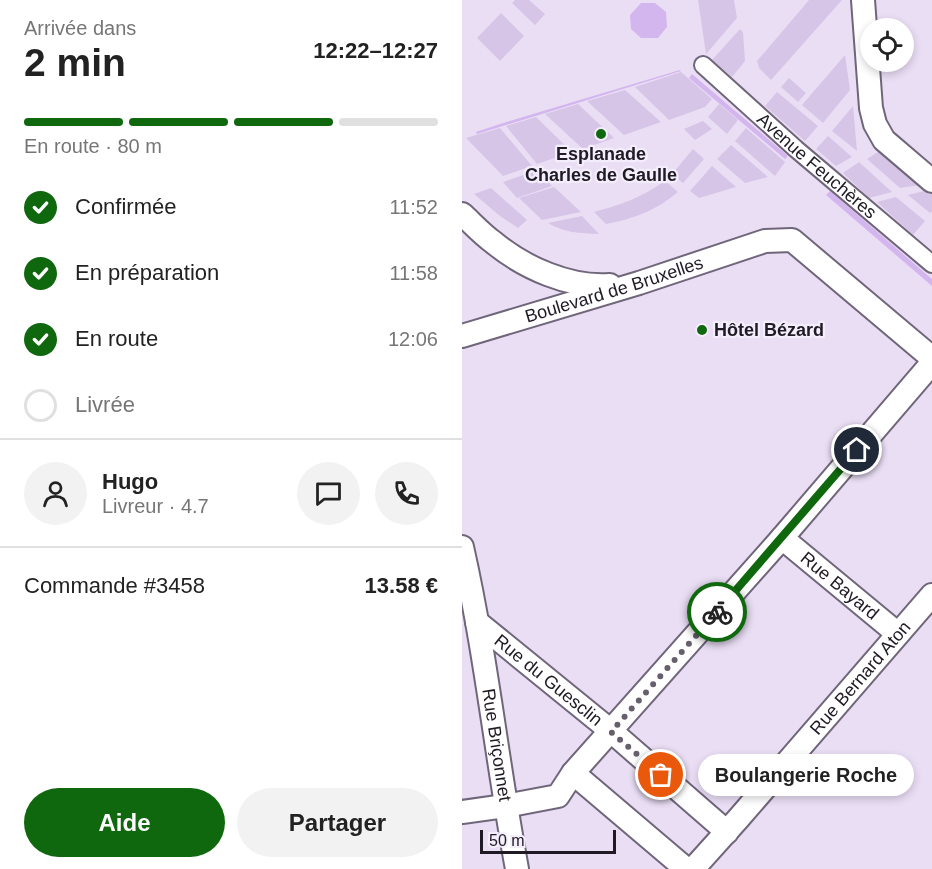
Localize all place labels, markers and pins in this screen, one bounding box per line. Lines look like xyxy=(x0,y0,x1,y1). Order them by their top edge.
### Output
marker: Esplanade Charles de Gaulle xyxy=(594,127,608,141)
place label: Esplanade Charles de Gaulle xyxy=(525,144,677,185)
place label: Hôtel Bézard xyxy=(714,320,824,340)
marker: Hôtel Bézard xyxy=(695,323,709,337)
pin xyxy=(831,424,882,475)
pin xyxy=(635,749,686,800)
callout: Boulangerie Roche xyxy=(697,754,913,796)

